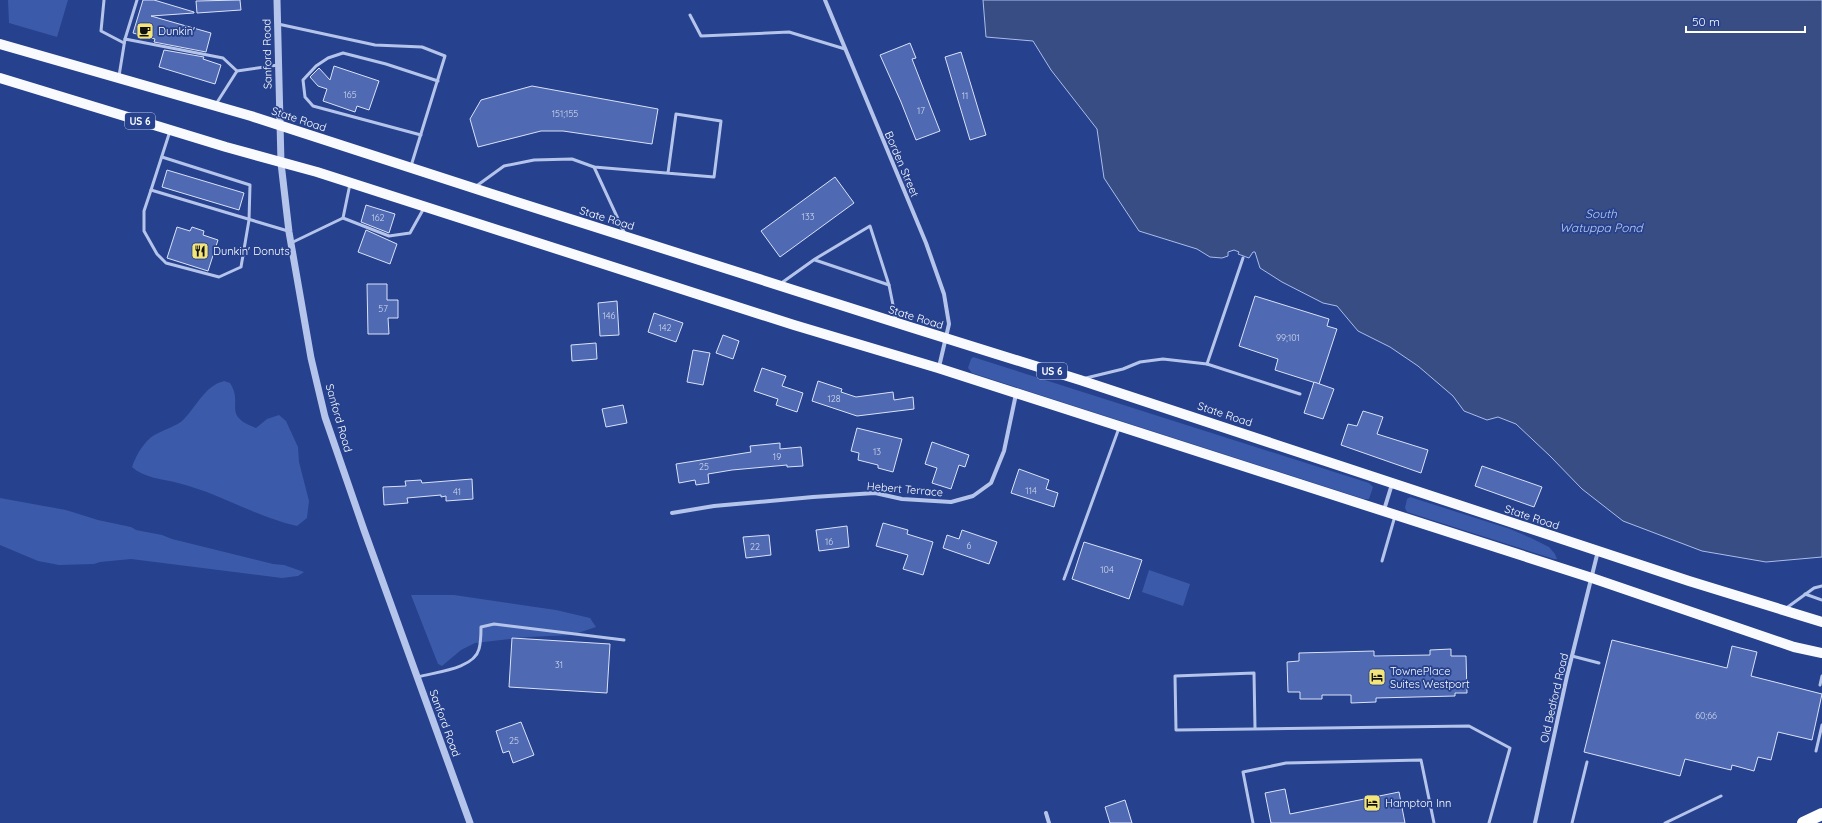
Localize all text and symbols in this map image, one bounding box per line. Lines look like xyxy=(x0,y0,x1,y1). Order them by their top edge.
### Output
scale bar xyxy=(1686,8,1805,34)
text: 50 m xyxy=(1692,14,1720,29)
street label: Sanford Road xyxy=(259,19,275,89)
cafe icon: Dunkin' xyxy=(135,21,155,41)
place label: Dunkin' xyxy=(158,24,195,38)
house number: 165 xyxy=(343,89,357,100)
house number: 11 xyxy=(962,90,968,101)
street label: State Road xyxy=(270,104,328,134)
house number: 17 xyxy=(917,105,925,116)
house number: 151;155 xyxy=(552,108,578,119)
road number: US 6 xyxy=(125,113,155,129)
street label: Borden Street xyxy=(882,129,922,199)
street label: State Road xyxy=(578,203,636,233)
water label: South Watuppa Pond xyxy=(1559,206,1644,235)
house number: 133 xyxy=(802,211,815,222)
house number: 162 xyxy=(371,212,385,223)
restaurant icon: Dunkin' Donuts xyxy=(190,241,210,261)
place label: Dunkin' Donuts xyxy=(213,244,290,258)
street label: State Road xyxy=(887,302,945,332)
house number: 57 xyxy=(378,303,388,314)
house number: 146 xyxy=(603,310,616,321)
house number: 142 xyxy=(659,322,671,333)
house number: 99;101 xyxy=(1276,332,1300,343)
road number: US 6 xyxy=(1037,363,1067,379)
street label: Sanford Road xyxy=(323,382,355,454)
house number: 128 xyxy=(827,393,841,404)
street label: State Road xyxy=(1196,399,1254,429)
house number: 13 xyxy=(873,446,881,457)
house number: 19 xyxy=(773,451,781,462)
house number: 25 xyxy=(699,461,709,472)
street label: Hebert Terrace xyxy=(866,479,944,499)
house number: 114 xyxy=(1025,485,1037,496)
house number: 41 xyxy=(453,486,461,497)
street label: State Road xyxy=(1503,502,1561,532)
house number: 16 xyxy=(825,536,833,547)
house number: 6 xyxy=(967,540,972,551)
house number: 22 xyxy=(750,541,760,552)
house number: 104 xyxy=(1100,564,1114,575)
street label: Old Bedford Road xyxy=(1537,652,1571,744)
house number: 31 xyxy=(555,659,563,670)
place label: TownePlace Suites Westport xyxy=(1390,664,1470,691)
hotel icon: TownePlace Suites Westport xyxy=(1367,667,1387,687)
street label: Sanford Road xyxy=(426,688,464,758)
house number: 60;66 xyxy=(1695,710,1717,721)
house number: 25 xyxy=(509,735,519,746)
hotel icon: Hampton Inn xyxy=(1362,793,1382,813)
place label: Hampton Inn xyxy=(1385,796,1451,810)

